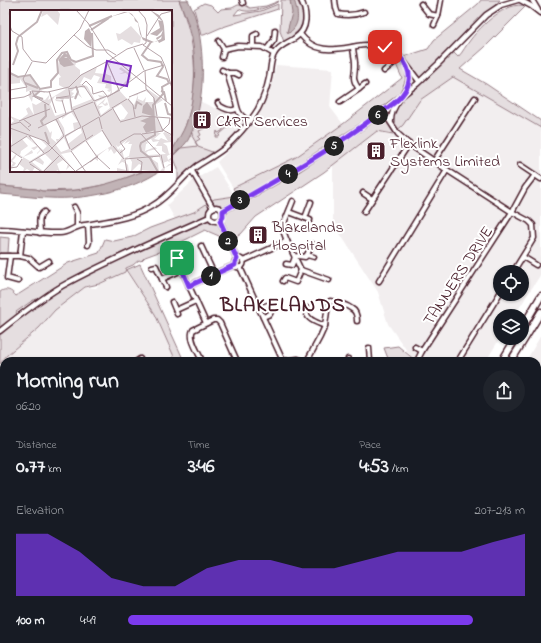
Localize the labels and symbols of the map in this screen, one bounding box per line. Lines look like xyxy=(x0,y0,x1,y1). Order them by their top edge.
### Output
inset map xyxy=(10,10,172,172)
pin xyxy=(368,30,402,64)
pin: 6 xyxy=(368,105,388,125)
building icon: C&RT Services xyxy=(191,109,213,131)
place label: C&RT Services xyxy=(216,110,308,134)
place label: Flexlink Systems Limited xyxy=(389,132,500,174)
pin: 5 xyxy=(324,136,344,156)
building icon: Flexlink Systems Limited xyxy=(365,140,387,162)
pin: 4 xyxy=(278,164,298,184)
pin: 3 xyxy=(230,190,250,210)
place label: Blakelands Hospital xyxy=(271,216,344,258)
street label: TANNERS DRIVE xyxy=(418,222,500,330)
building icon: Blakelands Hospital xyxy=(247,224,269,246)
pin: 2 xyxy=(218,231,238,251)
pin xyxy=(160,241,194,275)
pin: 1 xyxy=(201,266,221,286)
district label: BLAKELANDS xyxy=(219,292,346,321)

